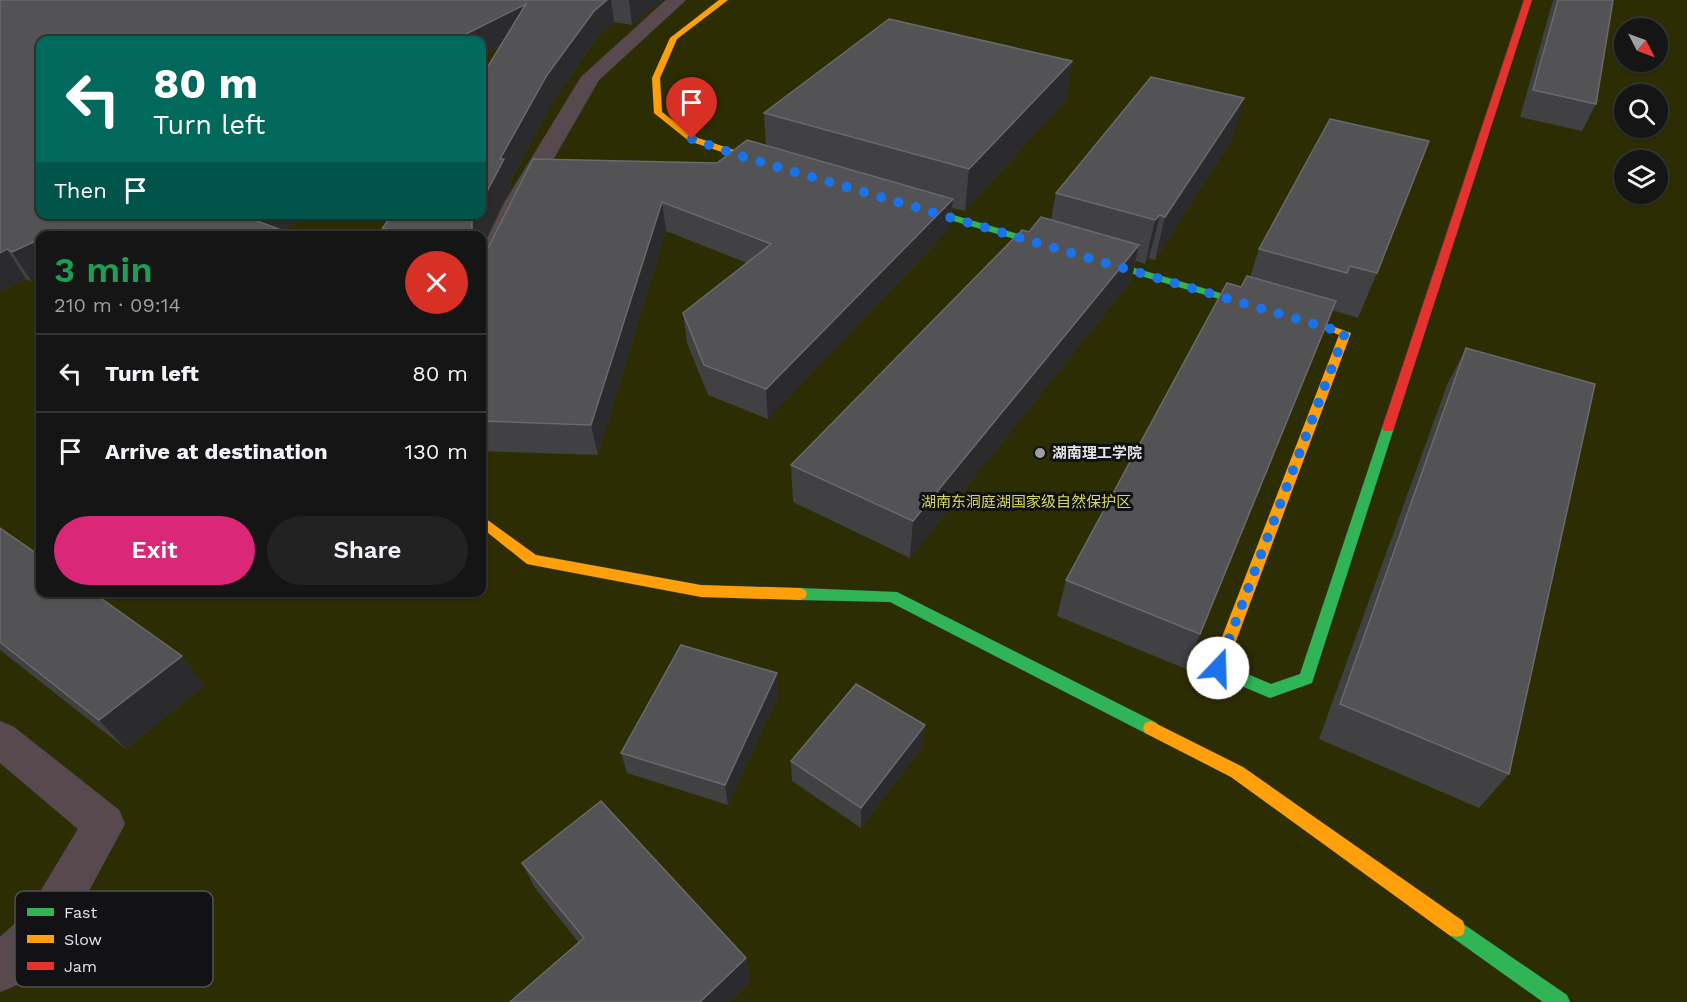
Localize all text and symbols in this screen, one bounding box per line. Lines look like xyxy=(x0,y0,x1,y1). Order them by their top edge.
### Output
north arrow xyxy=(1614,18,1668,72)
map controls xyxy=(1614,18,1668,204)
text: 80 m xyxy=(153,59,258,108)
icon: left xyxy=(54,60,132,138)
pin xyxy=(666,77,717,139)
button: search xyxy=(1614,84,1668,138)
icon: arrive xyxy=(675,86,708,119)
text: Turn left xyxy=(153,109,265,141)
button: layers xyxy=(1614,150,1668,204)
icon: arrive xyxy=(119,174,152,207)
text: Then xyxy=(54,178,107,203)
text: 3 min xyxy=(54,249,153,291)
button: close xyxy=(405,251,468,314)
text: 210 m · 09:14 xyxy=(54,293,181,317)
icon: left xyxy=(54,357,87,390)
text: Turn left xyxy=(105,361,199,386)
text: 80 m xyxy=(412,361,468,386)
icon: arrive xyxy=(54,435,87,468)
text: Arrive at destination xyxy=(105,439,328,464)
text: 130 m xyxy=(404,439,468,464)
place label: 湖南理工学院 xyxy=(1052,444,1142,462)
marker: 湖南理工学院 xyxy=(1033,446,1047,460)
park label: 湖南东洞庭湖国家级自然保护区 xyxy=(921,493,1131,511)
button: Exit xyxy=(54,516,255,585)
button: Share xyxy=(267,516,468,585)
position arrow xyxy=(1186,636,1250,700)
legend xyxy=(15,891,213,987)
text: Fast xyxy=(64,903,97,922)
text: Slow xyxy=(64,930,102,949)
text: Jam xyxy=(64,957,97,976)

